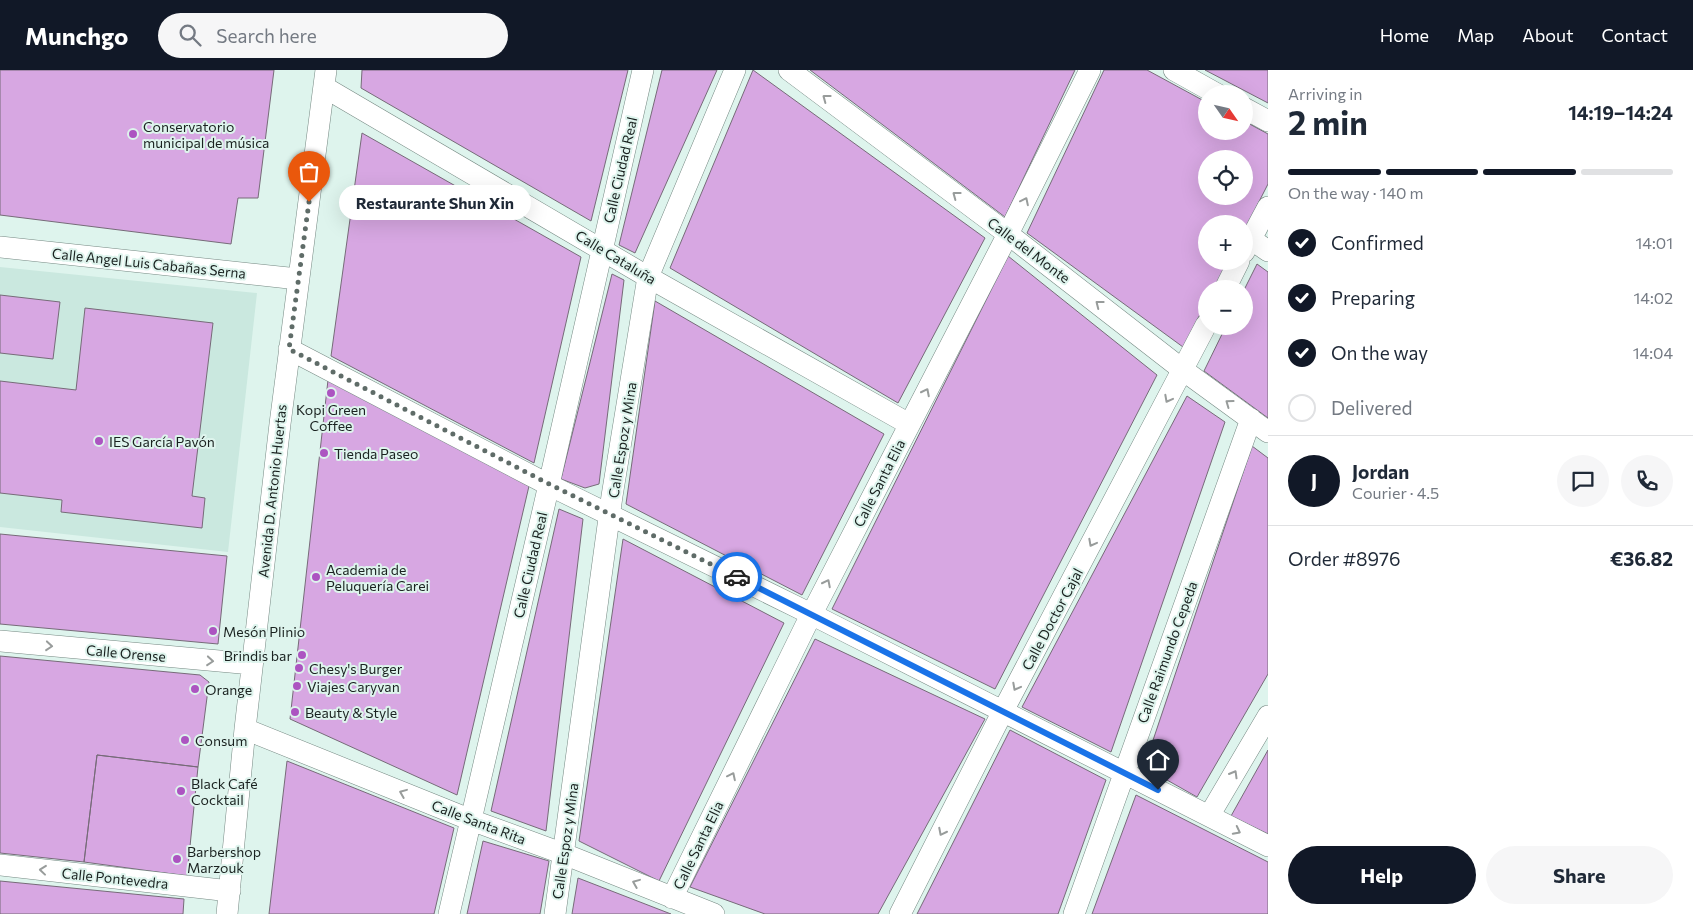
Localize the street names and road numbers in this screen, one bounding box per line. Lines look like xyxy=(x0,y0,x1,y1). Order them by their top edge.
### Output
street label: Calle Ciudad Real xyxy=(600,115,640,225)
street label: Calle del Monte xyxy=(985,214,1073,286)
street label: Calle Cataluña xyxy=(573,226,659,288)
street label: Calle Angel Luis Cabañas Serna xyxy=(51,244,247,282)
street label: Calle Espoz y Mina xyxy=(604,381,640,499)
street label: Avenida D. Antonio Huertas xyxy=(254,404,290,578)
street label: Calle Santa Elia xyxy=(850,436,908,530)
street label: Calle Ciudad Real xyxy=(510,510,550,620)
street label: Calle Doctor Cajal xyxy=(1018,565,1086,673)
street label: Calle Raimundo Cepeda xyxy=(1133,579,1201,725)
street label: Calle Orense xyxy=(85,641,167,665)
street label: Calle Espoz y Mina xyxy=(548,782,582,900)
street label: Calle Santa Rita xyxy=(430,796,528,848)
street label: Calle Santa Elia xyxy=(669,798,727,892)
street label: Calle Pontevedra xyxy=(61,864,169,892)

